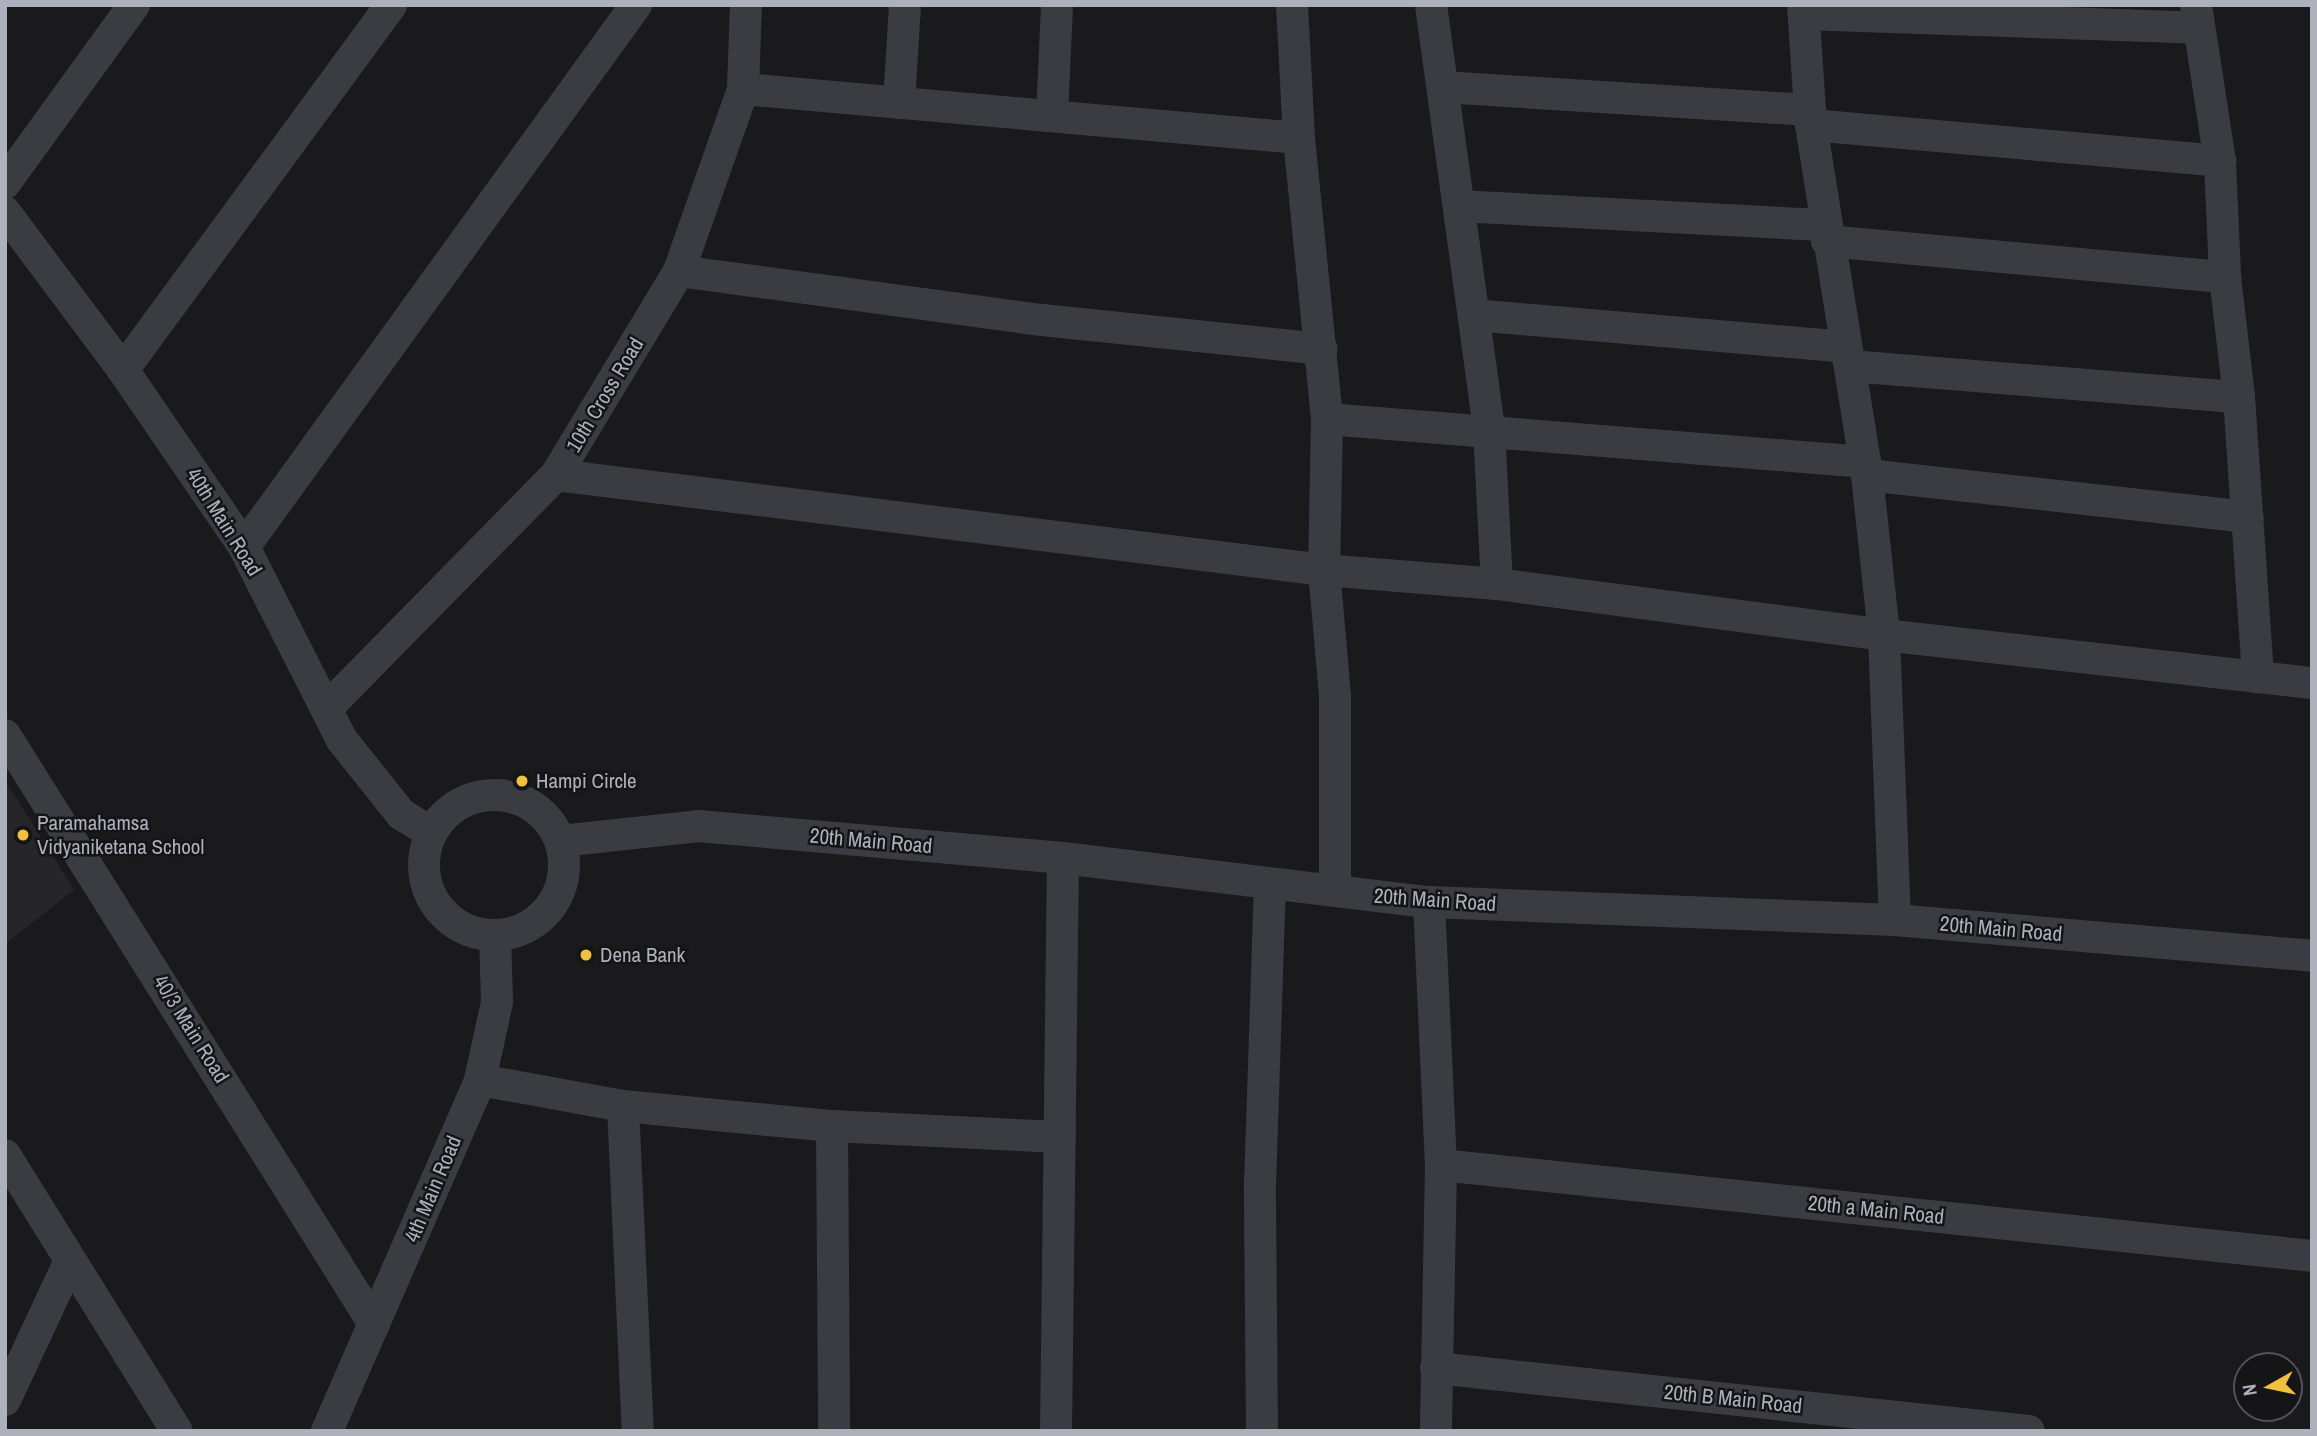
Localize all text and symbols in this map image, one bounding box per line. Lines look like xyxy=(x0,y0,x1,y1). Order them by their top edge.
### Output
street label: 10th Cross Road xyxy=(561,333,649,457)
street label: 40th Main Road xyxy=(181,463,267,581)
place label: Hampi Circle xyxy=(536,768,636,794)
marker: Hampi Circle xyxy=(514,773,530,789)
place label: Paramahamsa Vidyaniketana School xyxy=(37,810,204,860)
street label: 20th Main Road xyxy=(809,823,933,859)
marker: Paramahamsa Vidyaniketana School xyxy=(15,827,31,843)
street label: 20th Main Road xyxy=(1373,883,1497,917)
street label: 20th Main Road xyxy=(1939,911,2063,947)
place label: Dena Bank xyxy=(600,942,685,968)
marker: Dena Bank xyxy=(578,947,594,963)
street label: 40/3 Main Road xyxy=(148,970,234,1088)
street label: 4th Main Road xyxy=(399,1132,467,1246)
street label: 20th a Main Road xyxy=(1807,1190,1945,1230)
north arrow xyxy=(2233,1352,2303,1422)
street label: 20th B Main Road xyxy=(1663,1379,1803,1419)
text: N xyxy=(2236,1382,2263,1398)

